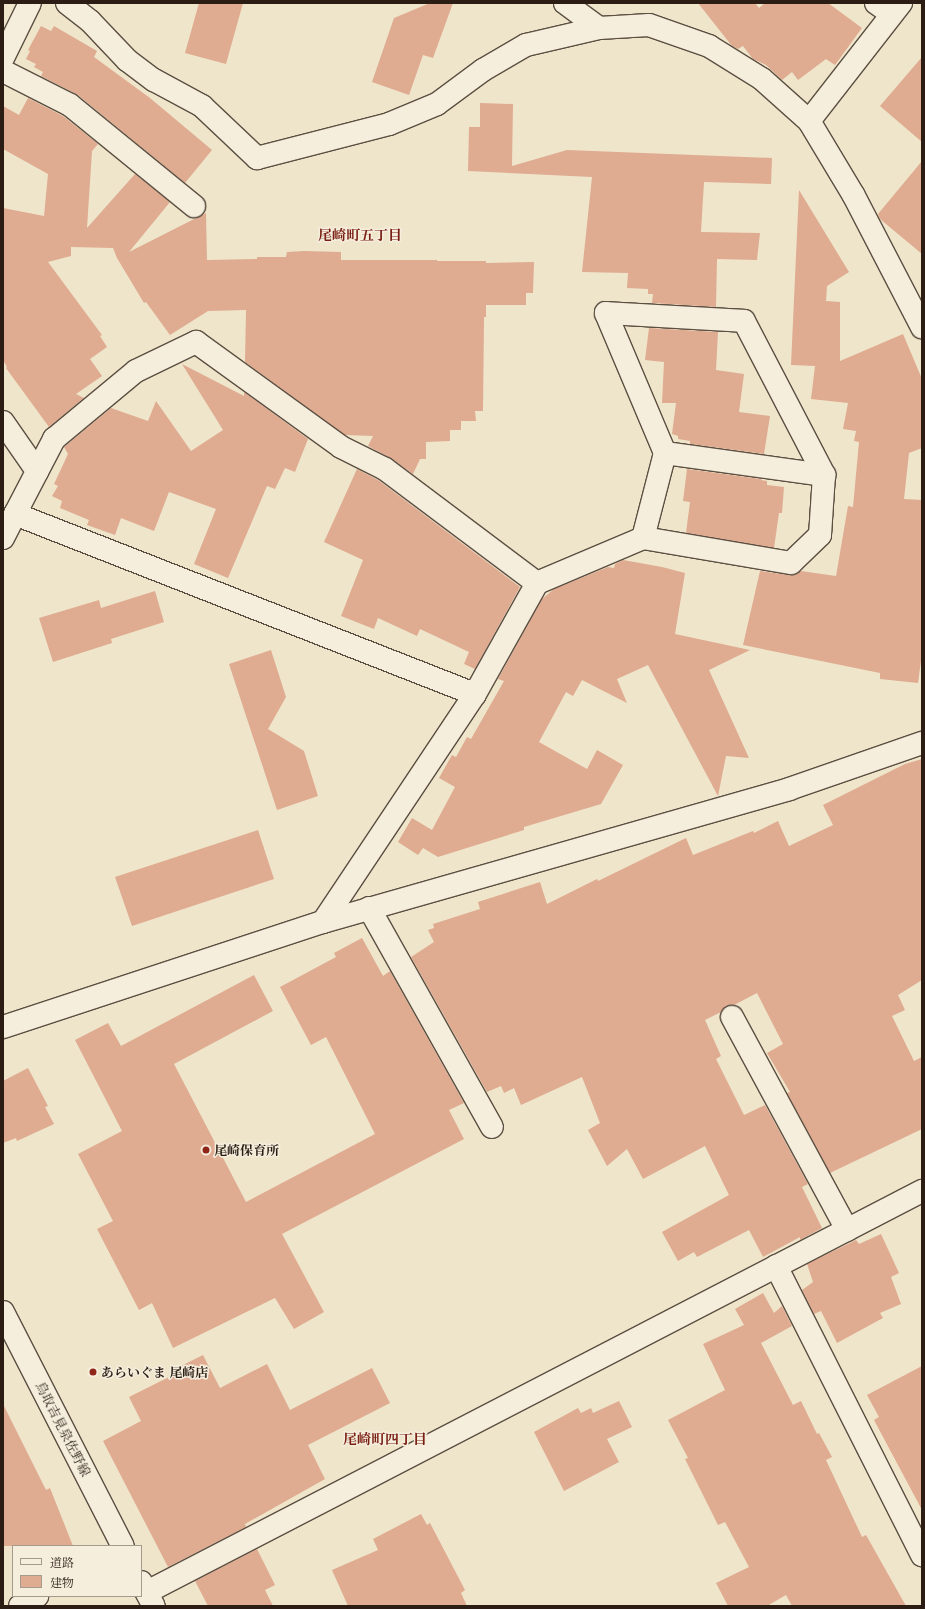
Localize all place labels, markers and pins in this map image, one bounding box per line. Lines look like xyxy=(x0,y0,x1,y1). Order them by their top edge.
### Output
place label: 尾崎保育所 xyxy=(214,1142,279,1158)
marker: 尾崎保育所 xyxy=(201,1145,211,1155)
place label: あらいぐま 尾崎店 xyxy=(101,1364,208,1380)
marker: あらいぐま 尾崎店 xyxy=(88,1367,98,1377)

